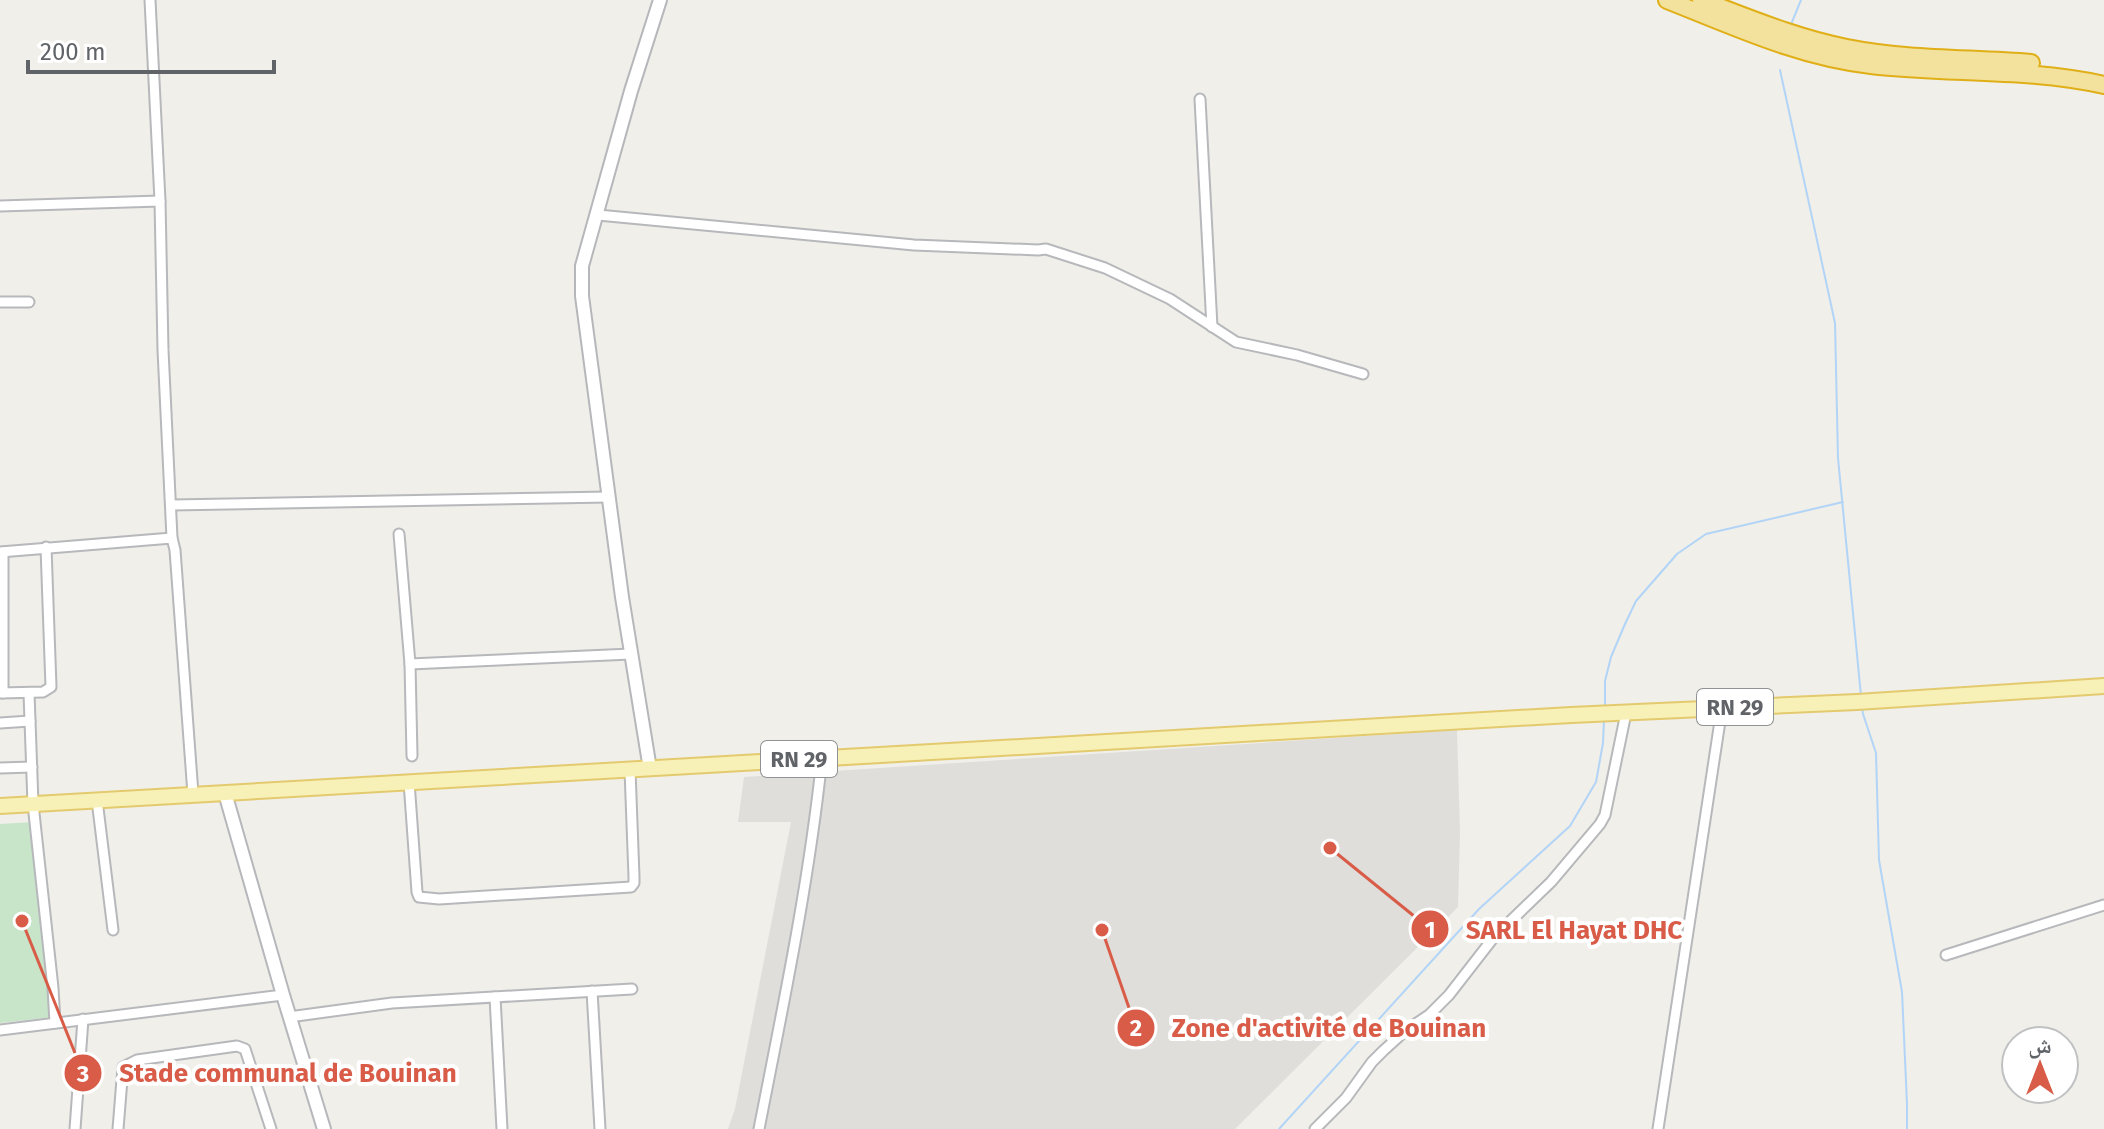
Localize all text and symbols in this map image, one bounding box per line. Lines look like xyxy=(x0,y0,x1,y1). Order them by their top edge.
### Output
scale bar xyxy=(28,24,274,74)
text: 200 m xyxy=(40,38,106,66)
road number: RN 29 xyxy=(1697,689,1773,725)
road number: RN 29 xyxy=(761,741,837,777)
callout: SARL El Hayat DHC xyxy=(1410,904,1699,954)
text: SARL El Hayat DHC xyxy=(1466,915,1682,946)
text: 1 xyxy=(1424,916,1436,944)
callout: Zone d'activité de Bouinan xyxy=(1116,1003,1502,1053)
text: Zone d'activité de Bouinan xyxy=(1172,1013,1486,1044)
text: 2 xyxy=(1130,1014,1142,1042)
north arrow xyxy=(2000,1025,2080,1105)
text: ش xyxy=(2028,1032,2052,1059)
callout: Stade communal de Bouinan xyxy=(63,1048,473,1098)
text: Stade communal de Bouinan xyxy=(119,1058,457,1089)
text: 3 xyxy=(76,1060,89,1088)

